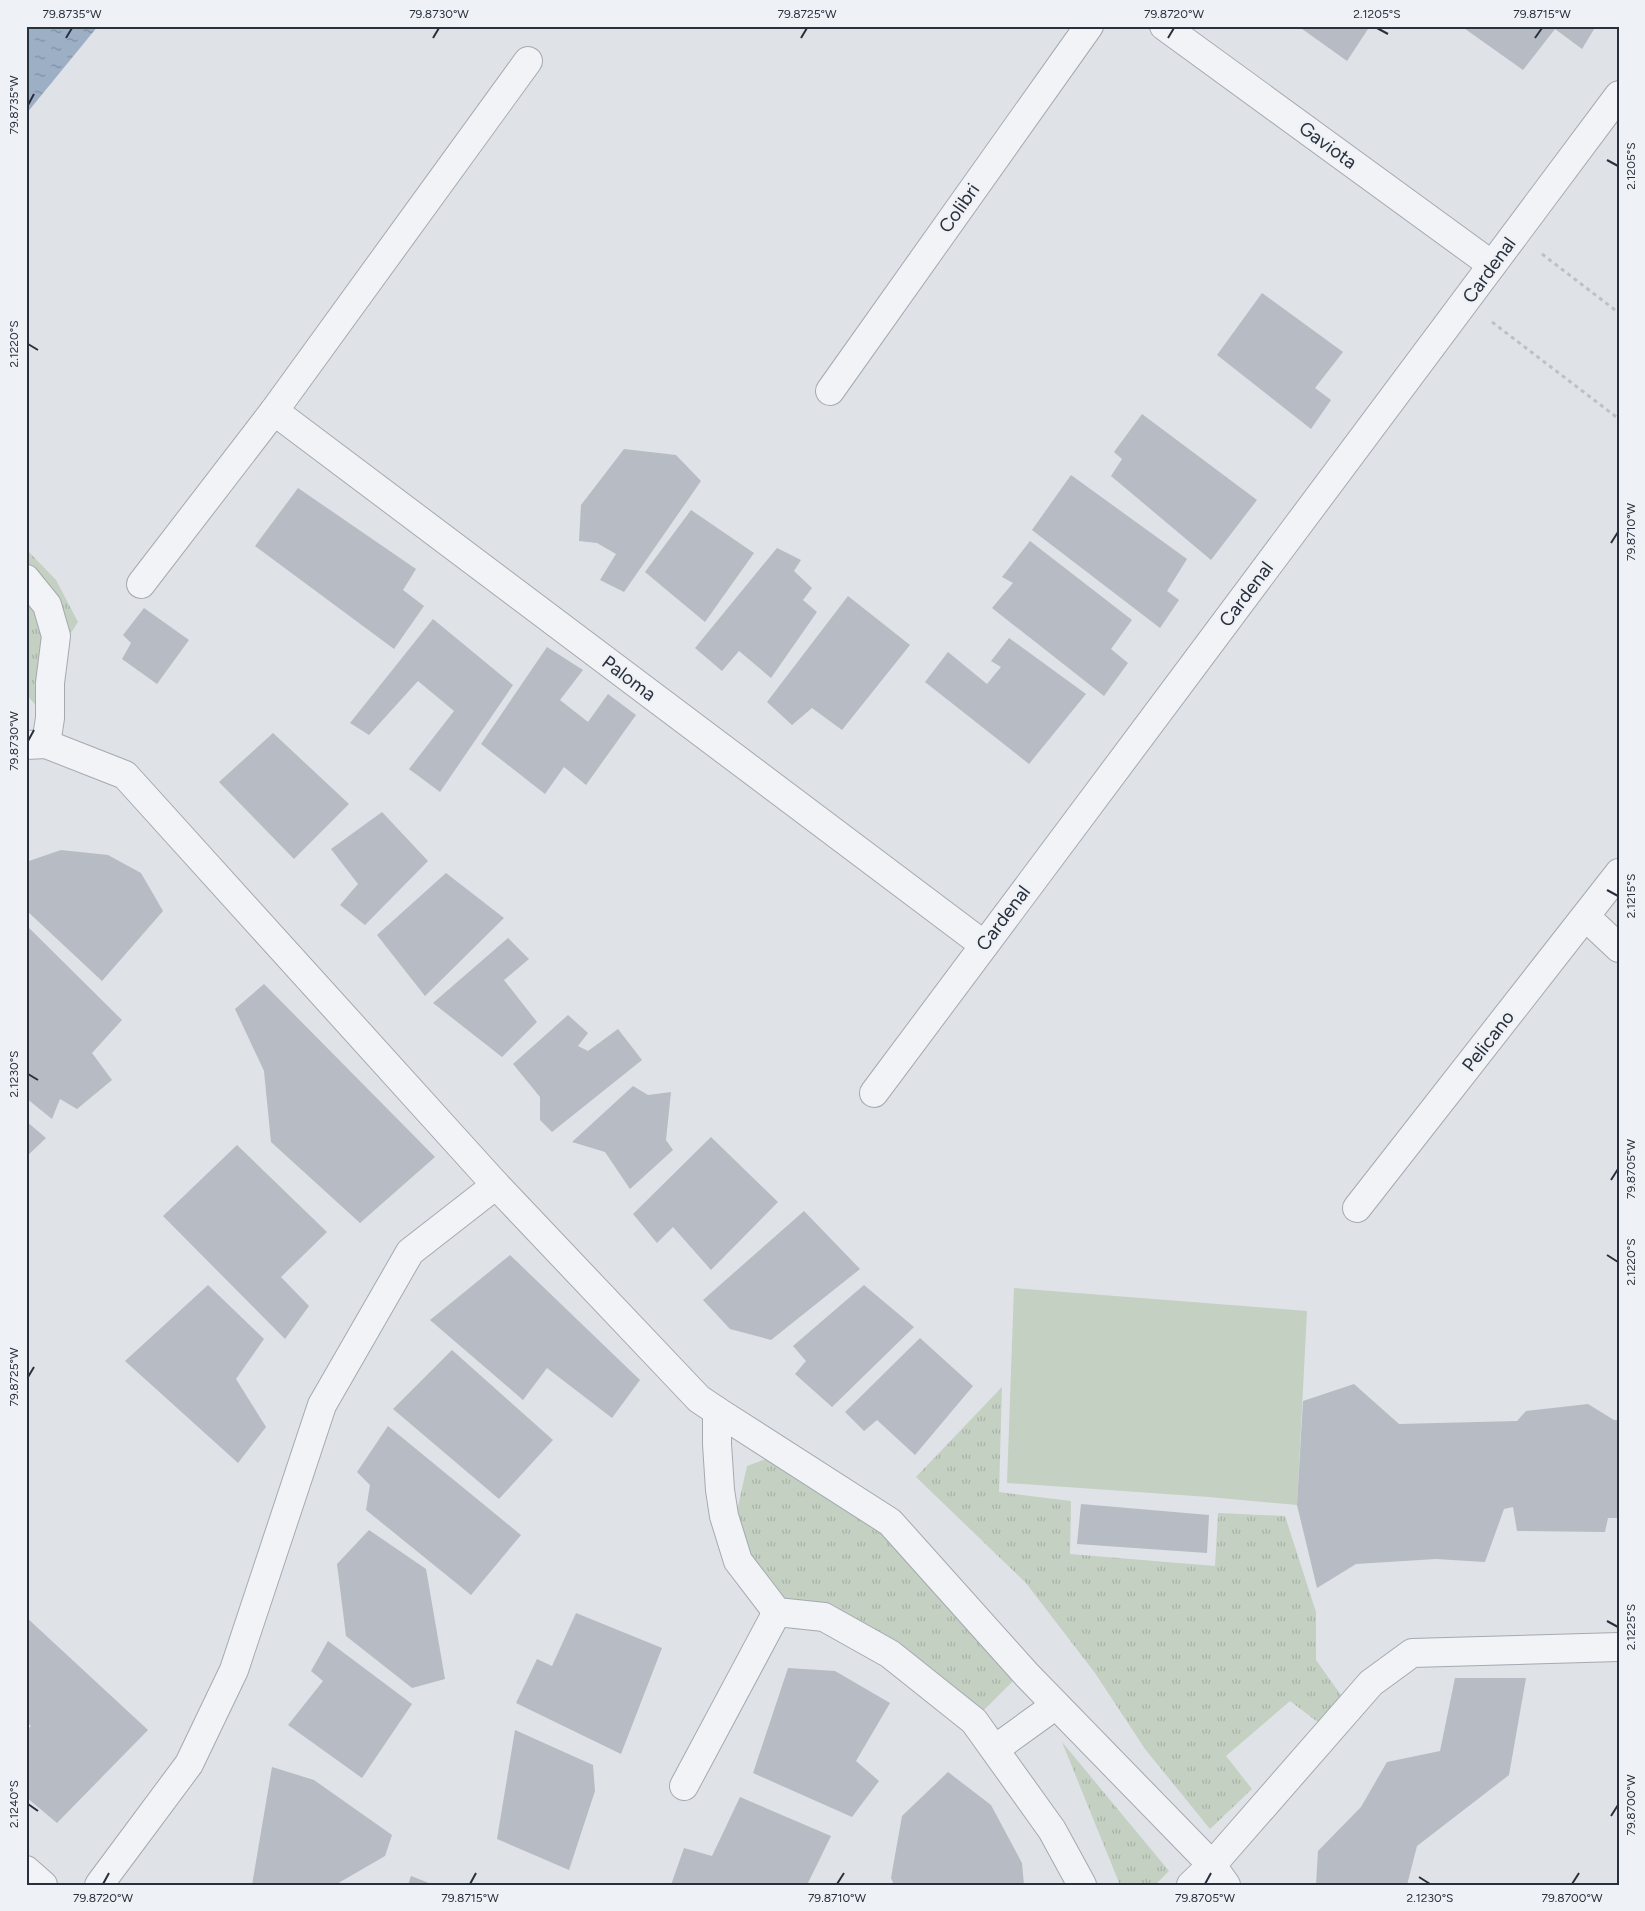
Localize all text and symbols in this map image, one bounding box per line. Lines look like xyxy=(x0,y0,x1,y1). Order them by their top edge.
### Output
text: 79.8735°W xyxy=(43,7,102,21)
text: 79.8730°W xyxy=(409,7,469,21)
text: 79.8725°W xyxy=(777,7,837,21)
text: 79.8720°W xyxy=(1144,7,1204,21)
text: 2.1205°S xyxy=(1353,7,1401,21)
text: 79.8715°W xyxy=(1513,7,1571,21)
text: 79.8735°W xyxy=(7,75,21,134)
street label: Gaviota xyxy=(1294,116,1362,174)
text: 2.1205°S xyxy=(1624,142,1638,190)
street label: Colibri xyxy=(934,179,984,237)
street label: Cardenal xyxy=(1457,233,1521,307)
text: 2.1220°S xyxy=(7,320,21,368)
text: 79.8710°W xyxy=(1624,502,1638,561)
street label: Cardenal xyxy=(1214,557,1278,631)
street label: Paloma xyxy=(597,650,661,706)
text: 79.8730°W xyxy=(7,711,21,771)
text: 2.1215°S xyxy=(1624,874,1638,918)
street label: Cardenal xyxy=(971,881,1035,955)
street label: Pelicano xyxy=(1457,1006,1519,1076)
text: 2.1230°S xyxy=(7,1051,21,1097)
text: 79.8705°W xyxy=(1624,1138,1638,1199)
text: 2.1220°S xyxy=(1624,1238,1638,1286)
text: 79.8725°W xyxy=(7,1347,21,1407)
text: 2.1225°S xyxy=(1624,1604,1638,1650)
text: 79.8700°W xyxy=(1624,1774,1638,1835)
text: 2.1240°S xyxy=(7,1780,21,1828)
text: 79.8720°W xyxy=(73,1891,133,1905)
text: 79.8715°W xyxy=(441,1891,499,1905)
text: 79.8710°W xyxy=(808,1891,867,1905)
text: 79.8705°W xyxy=(1175,1891,1236,1905)
text: 2.1230°S xyxy=(1407,1891,1453,1905)
text: 79.8700°W xyxy=(1542,1891,1603,1905)

